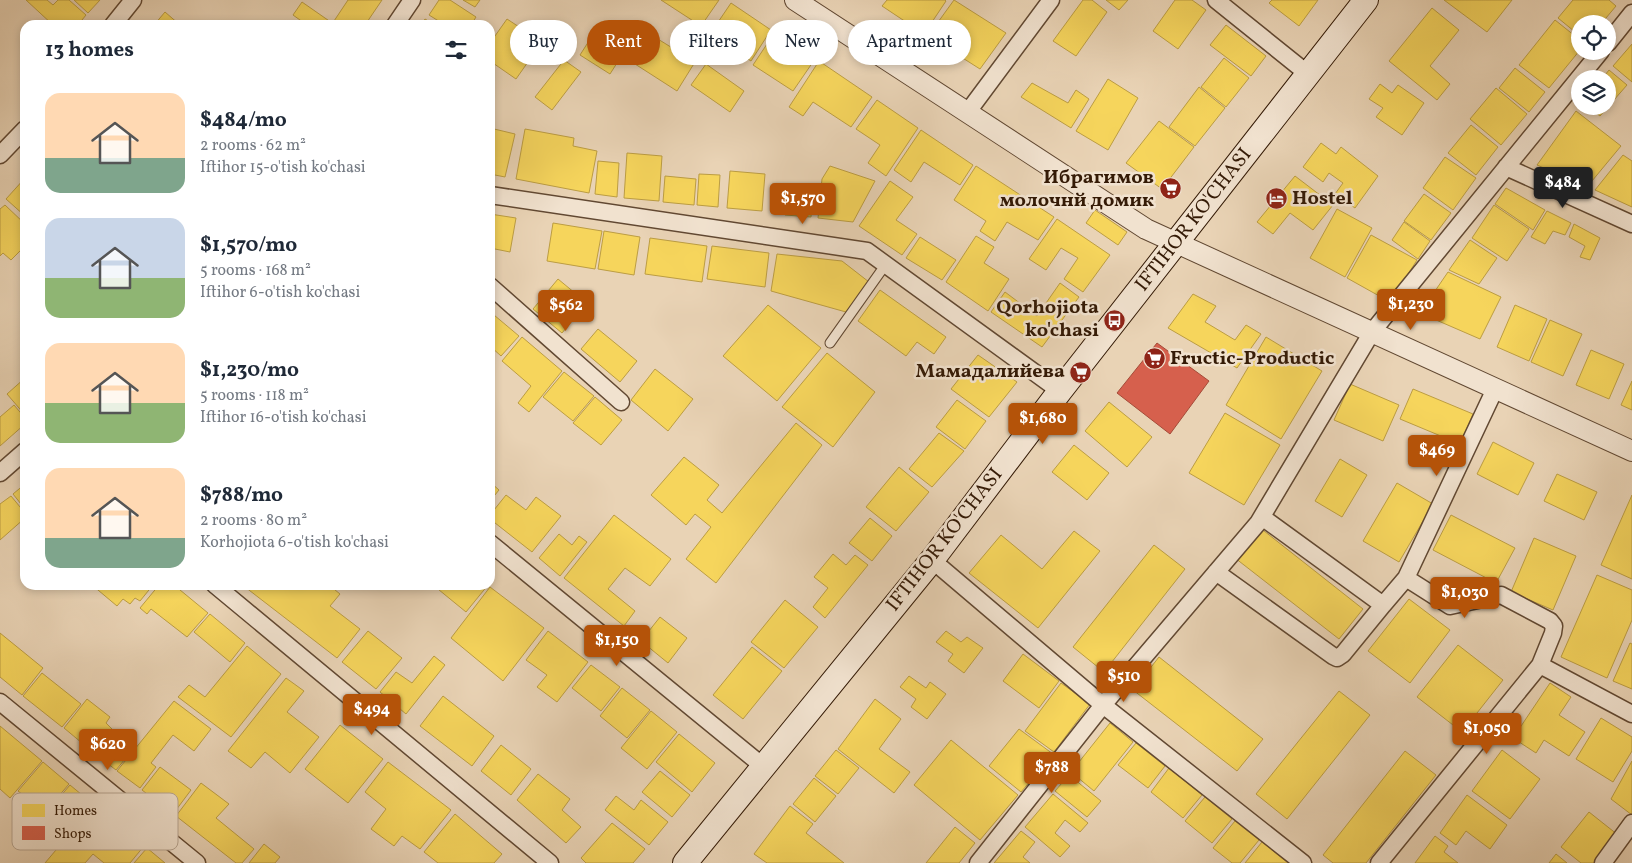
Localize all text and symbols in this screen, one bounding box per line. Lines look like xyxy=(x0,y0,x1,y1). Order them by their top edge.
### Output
map controls xyxy=(1571,15,1616,115)
button: locate xyxy=(1571,15,1616,60)
chip: Buy xyxy=(510,20,577,65)
chip: Rent xyxy=(587,20,660,65)
chip: Filters xyxy=(670,20,756,65)
chip: New xyxy=(766,20,838,65)
chip: Apartment xyxy=(848,20,971,65)
text: 13 homes xyxy=(45,36,134,65)
icon: filters xyxy=(442,36,470,64)
button: layers xyxy=(1571,70,1616,115)
text: $484/mo xyxy=(200,106,287,135)
icon: home xyxy=(85,113,145,173)
text: 2 rooms · 62 m² xyxy=(200,135,306,157)
street label: IFTIHOR KO'CHASI xyxy=(1129,142,1259,298)
text: Iftihor 15-o'tish ko'chasi xyxy=(200,157,366,179)
place label: Ибрагимов молочнй домик xyxy=(1000,164,1154,215)
pin: $484 xyxy=(1533,166,1593,209)
text: $484 xyxy=(1545,172,1581,194)
supermarket icon: Ибрагимов молочнй домик xyxy=(1158,177,1182,201)
pin: $1,570 xyxy=(762,182,844,225)
place label: Hostel xyxy=(1292,185,1353,213)
hotel icon: Hostel xyxy=(1264,187,1288,211)
text: $1,570 xyxy=(781,188,825,210)
text: $1,570/mo xyxy=(200,231,297,260)
icon: home xyxy=(85,238,145,298)
text: 5 rooms · 168 m² xyxy=(200,260,311,282)
text: Iftihor 6-o'tish ko'chasi xyxy=(200,282,360,304)
pin: $1,230 xyxy=(1370,288,1452,331)
pin: $562 xyxy=(536,290,596,332)
place label: Qorhojiota ko'chasi xyxy=(996,294,1099,345)
text: $1,230 xyxy=(1388,294,1434,316)
text: $562 xyxy=(549,295,583,317)
bus stop icon: Qorhojiota ko'chasi xyxy=(1103,308,1127,332)
place label: Fructic-Productic xyxy=(1170,345,1334,373)
supermarket icon: Fructic-Productic xyxy=(1142,347,1166,371)
text: $1,230/mo xyxy=(200,356,299,385)
place label: Мамадалийева xyxy=(916,358,1065,386)
supermarket icon: Мамадалийева xyxy=(1069,360,1093,384)
icon: home xyxy=(85,363,145,423)
text: 5 rooms · 118 m² xyxy=(200,385,309,407)
pin: $1,680 xyxy=(1002,402,1084,445)
text: Iftihor 16-o'tish ko'chasi xyxy=(200,407,366,429)
text: $1,680 xyxy=(1019,408,1067,430)
pin: $469 xyxy=(1407,434,1467,477)
text: $469 xyxy=(1419,440,1455,462)
street label: IFTIHOR KO'CHASI xyxy=(880,462,1010,618)
text: $788/mo xyxy=(200,481,283,510)
icon: home xyxy=(85,488,145,548)
text: 2 rooms · 80 m² xyxy=(200,510,307,532)
text: Korhojiota 6-o'tish ko'chasi xyxy=(200,532,389,554)
pin: $1,030 xyxy=(1424,576,1506,619)
text: $1,030 xyxy=(1441,582,1489,604)
pin: $1,150 xyxy=(576,624,658,667)
text: $1,150 xyxy=(595,630,639,652)
pin: $510 xyxy=(1094,660,1154,703)
text: $510 xyxy=(1108,666,1140,688)
pin: $494 xyxy=(342,694,402,736)
text: $494 xyxy=(354,699,390,721)
pin: $1,050 xyxy=(1446,712,1528,755)
text: $1,050 xyxy=(1463,718,1511,740)
pin: $620 xyxy=(78,728,138,771)
text: $620 xyxy=(90,734,126,756)
pin: $788 xyxy=(1022,752,1082,794)
text: $788 xyxy=(1035,757,1069,779)
legend xyxy=(12,793,178,850)
text: Homes xyxy=(54,802,97,821)
text: Shops xyxy=(54,825,92,844)

